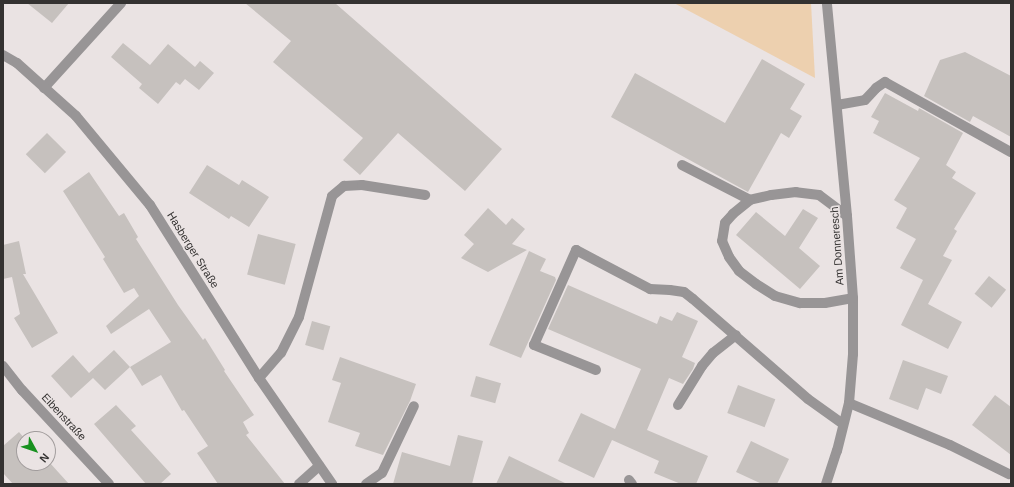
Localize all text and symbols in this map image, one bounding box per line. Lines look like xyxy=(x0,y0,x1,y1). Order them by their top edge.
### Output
street label: Am Donneresch xyxy=(828,206,846,286)
street label: Hasberger Straße xyxy=(164,209,222,291)
street label: Eibenstraße xyxy=(39,391,89,443)
north arrow xyxy=(16,431,56,471)
text: N xyxy=(37,451,52,465)

